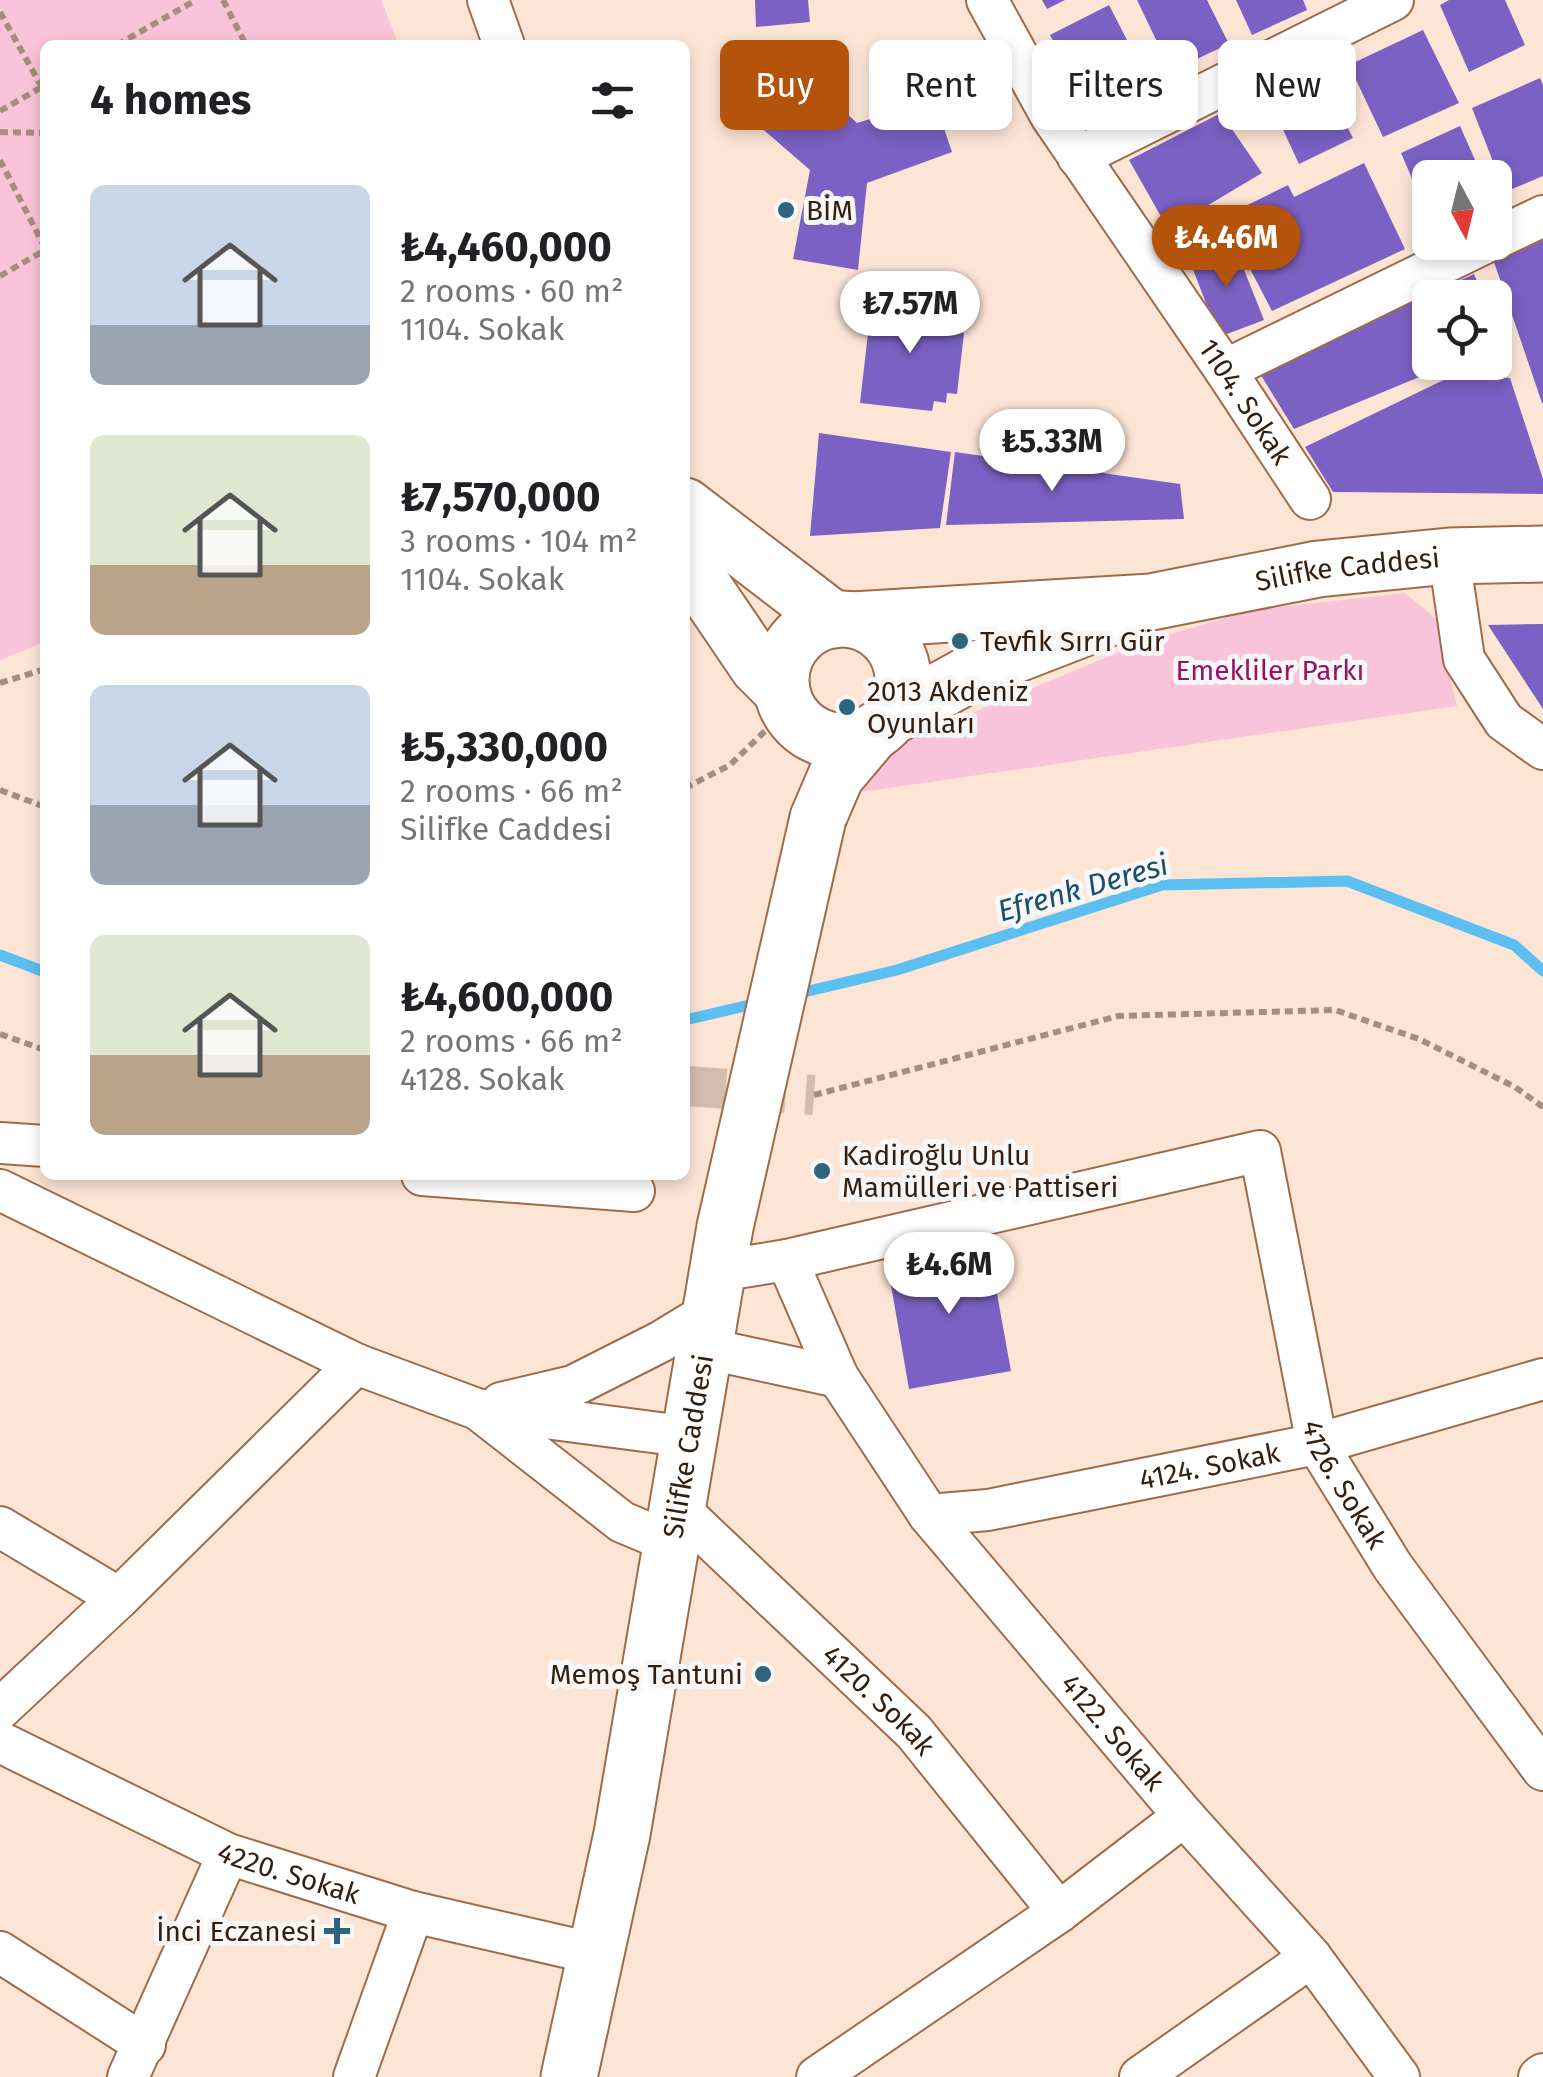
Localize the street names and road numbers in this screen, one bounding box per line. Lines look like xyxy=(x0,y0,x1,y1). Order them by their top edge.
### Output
street label: 1104. Sokak xyxy=(1192,333,1299,471)
street label: Silifke Caddesi xyxy=(1252,541,1441,598)
street label: Silifke Caddesi xyxy=(656,1352,720,1541)
street label: 4126. Sokak xyxy=(1296,1418,1394,1556)
street label: 4124. Sokak xyxy=(1136,1436,1283,1496)
street label: 4120. Sokak xyxy=(816,1638,942,1762)
street label: 4122. Sokak xyxy=(1054,1668,1172,1798)
street label: 4220. Sokak xyxy=(212,1835,365,1912)

